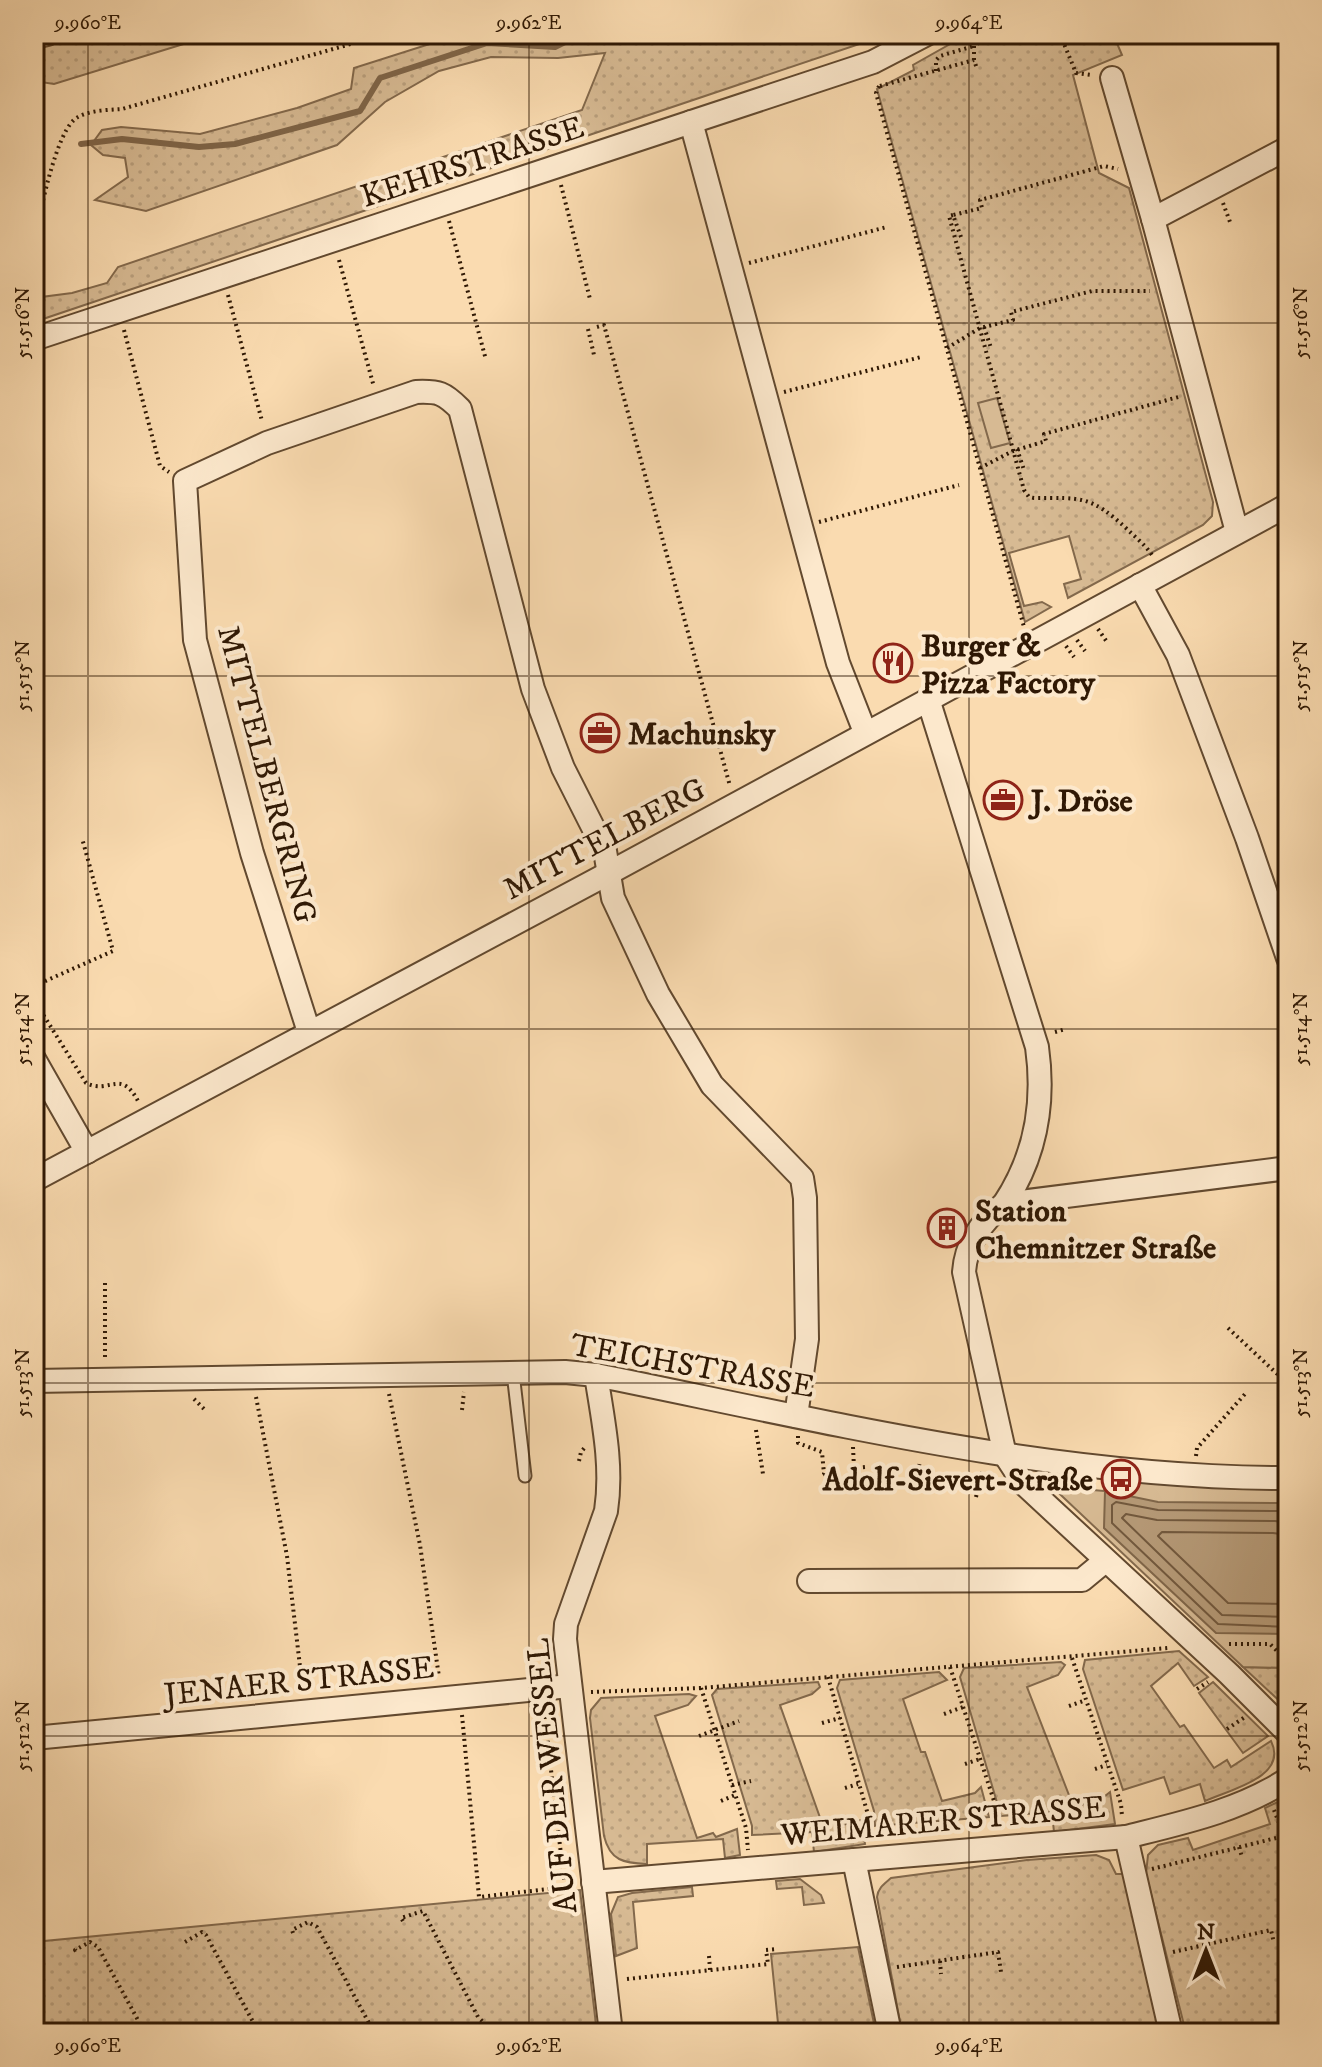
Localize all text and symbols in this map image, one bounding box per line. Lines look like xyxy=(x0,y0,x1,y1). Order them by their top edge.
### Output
text: 9.960°E xyxy=(54,11,121,36)
text: 9.962°E xyxy=(495,11,562,36)
text: 9.964°E xyxy=(934,11,1003,36)
street label: KEHRSTRASSE xyxy=(356,108,589,218)
text: 51.516°N xyxy=(11,287,36,359)
text: 51.516°N xyxy=(1289,287,1314,359)
street label: MITTELBERGRING xyxy=(207,621,325,928)
place label: Burger & Pizza Factory xyxy=(921,627,1096,704)
text: 51.515°N xyxy=(11,640,36,712)
text: 51.515°N xyxy=(1289,640,1314,712)
restaurant icon: Burger & Pizza Factory xyxy=(872,642,914,684)
office icon: Machunsky xyxy=(579,712,621,754)
place label: Machunsky xyxy=(628,715,776,755)
street label: MITTELBERG xyxy=(497,770,713,910)
office icon: J. Dröse xyxy=(982,779,1024,821)
place label: J. Dröse xyxy=(1028,782,1133,822)
text: 51.514°N xyxy=(11,992,36,1066)
text: 51.514°N xyxy=(1289,992,1314,1066)
place label: Station Chemnitzer Straße xyxy=(975,1192,1216,1269)
building icon: Station Chemnitzer Straße xyxy=(926,1207,968,1249)
street label: TEICHSTRASSE xyxy=(568,1326,818,1408)
text: 51.513°N xyxy=(11,1348,36,1418)
text: 51.513°N xyxy=(1289,1348,1314,1418)
bus stop icon: Adolf-Sievert-Straße xyxy=(1100,1458,1142,1500)
place label: Adolf-Sievert-Straße xyxy=(822,1461,1093,1501)
street label: AUF DER WESSEL xyxy=(519,1636,587,1915)
street label: JENAER STRASSE xyxy=(159,1648,436,1716)
text: 51.512°N xyxy=(11,1700,36,1772)
text: 51.512°N xyxy=(1289,1700,1314,1772)
street label: WEIMARER STRASSE xyxy=(778,1788,1107,1856)
north arrow xyxy=(1166,1911,1246,1991)
text: N xyxy=(1197,1919,1215,1946)
text: 9.960°E xyxy=(54,2034,121,2059)
text: 9.962°E xyxy=(495,2034,562,2059)
text: 9.964°E xyxy=(934,2034,1003,2059)

